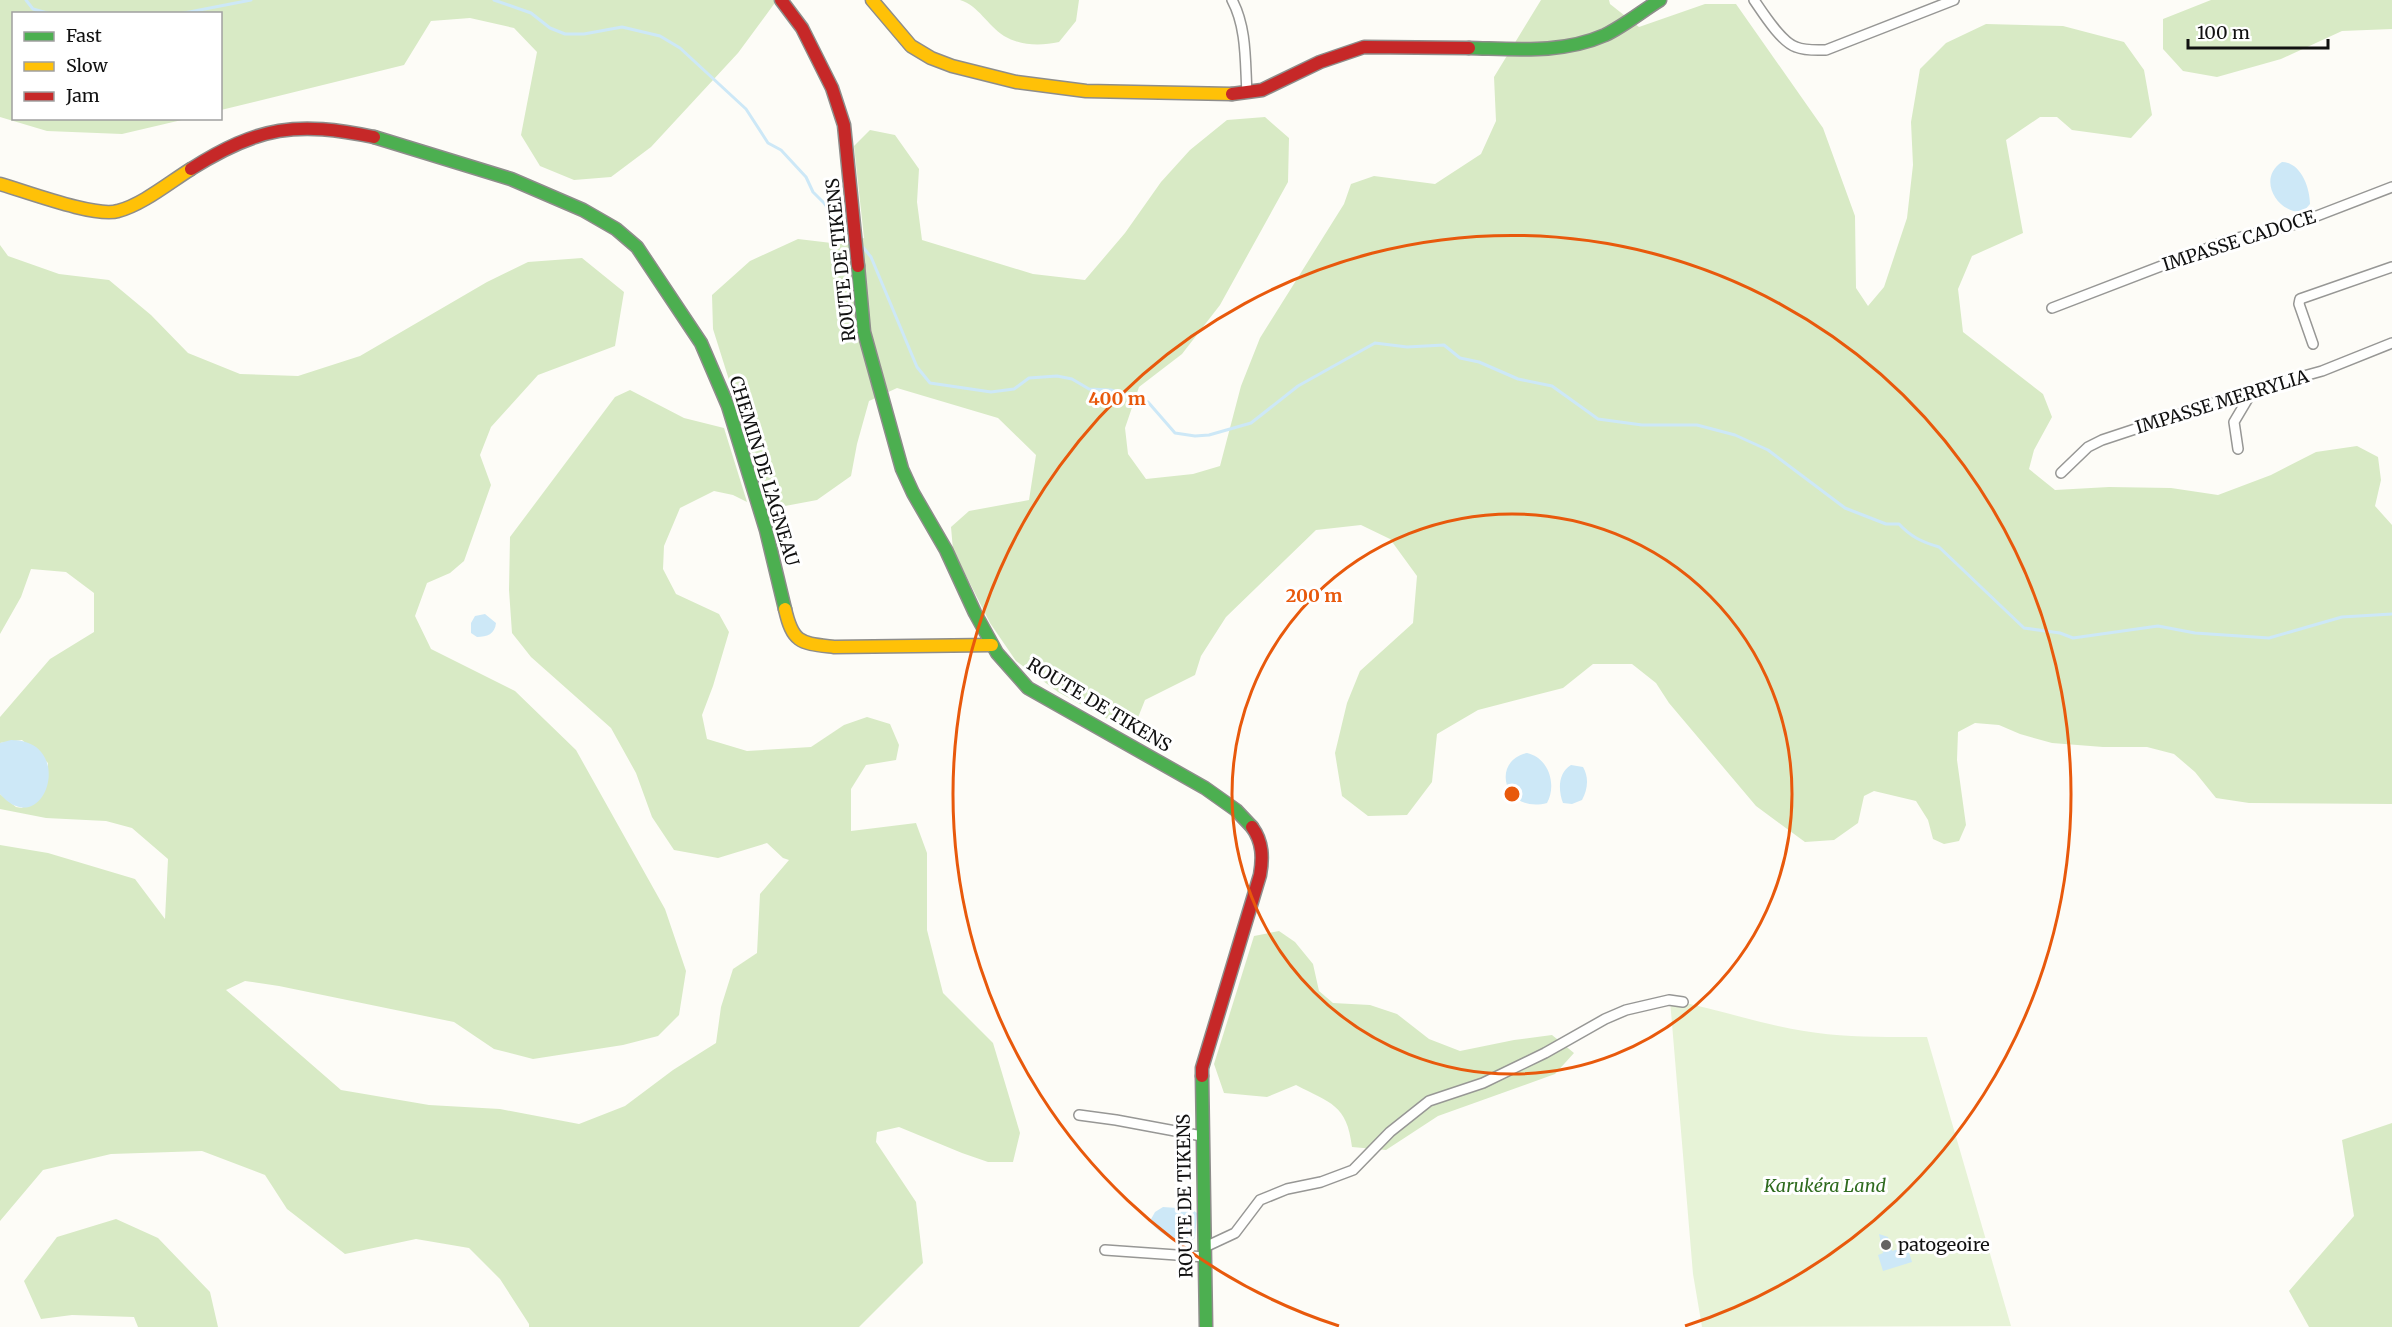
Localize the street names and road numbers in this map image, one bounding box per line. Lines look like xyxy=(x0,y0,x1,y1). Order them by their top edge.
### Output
street label: ROUTE DE TIKENS xyxy=(820,177,861,343)
street label: IMPASSE CADOCE xyxy=(2159,205,2319,276)
street label: IMPASSE MERRYLIA xyxy=(2132,364,2312,439)
street label: CHEMIN DE L’AGNEAU xyxy=(725,373,805,569)
street label: ROUTE DE TIKENS xyxy=(1023,652,1176,757)
street label: ROUTE DE TIKENS xyxy=(1172,1113,1197,1278)

